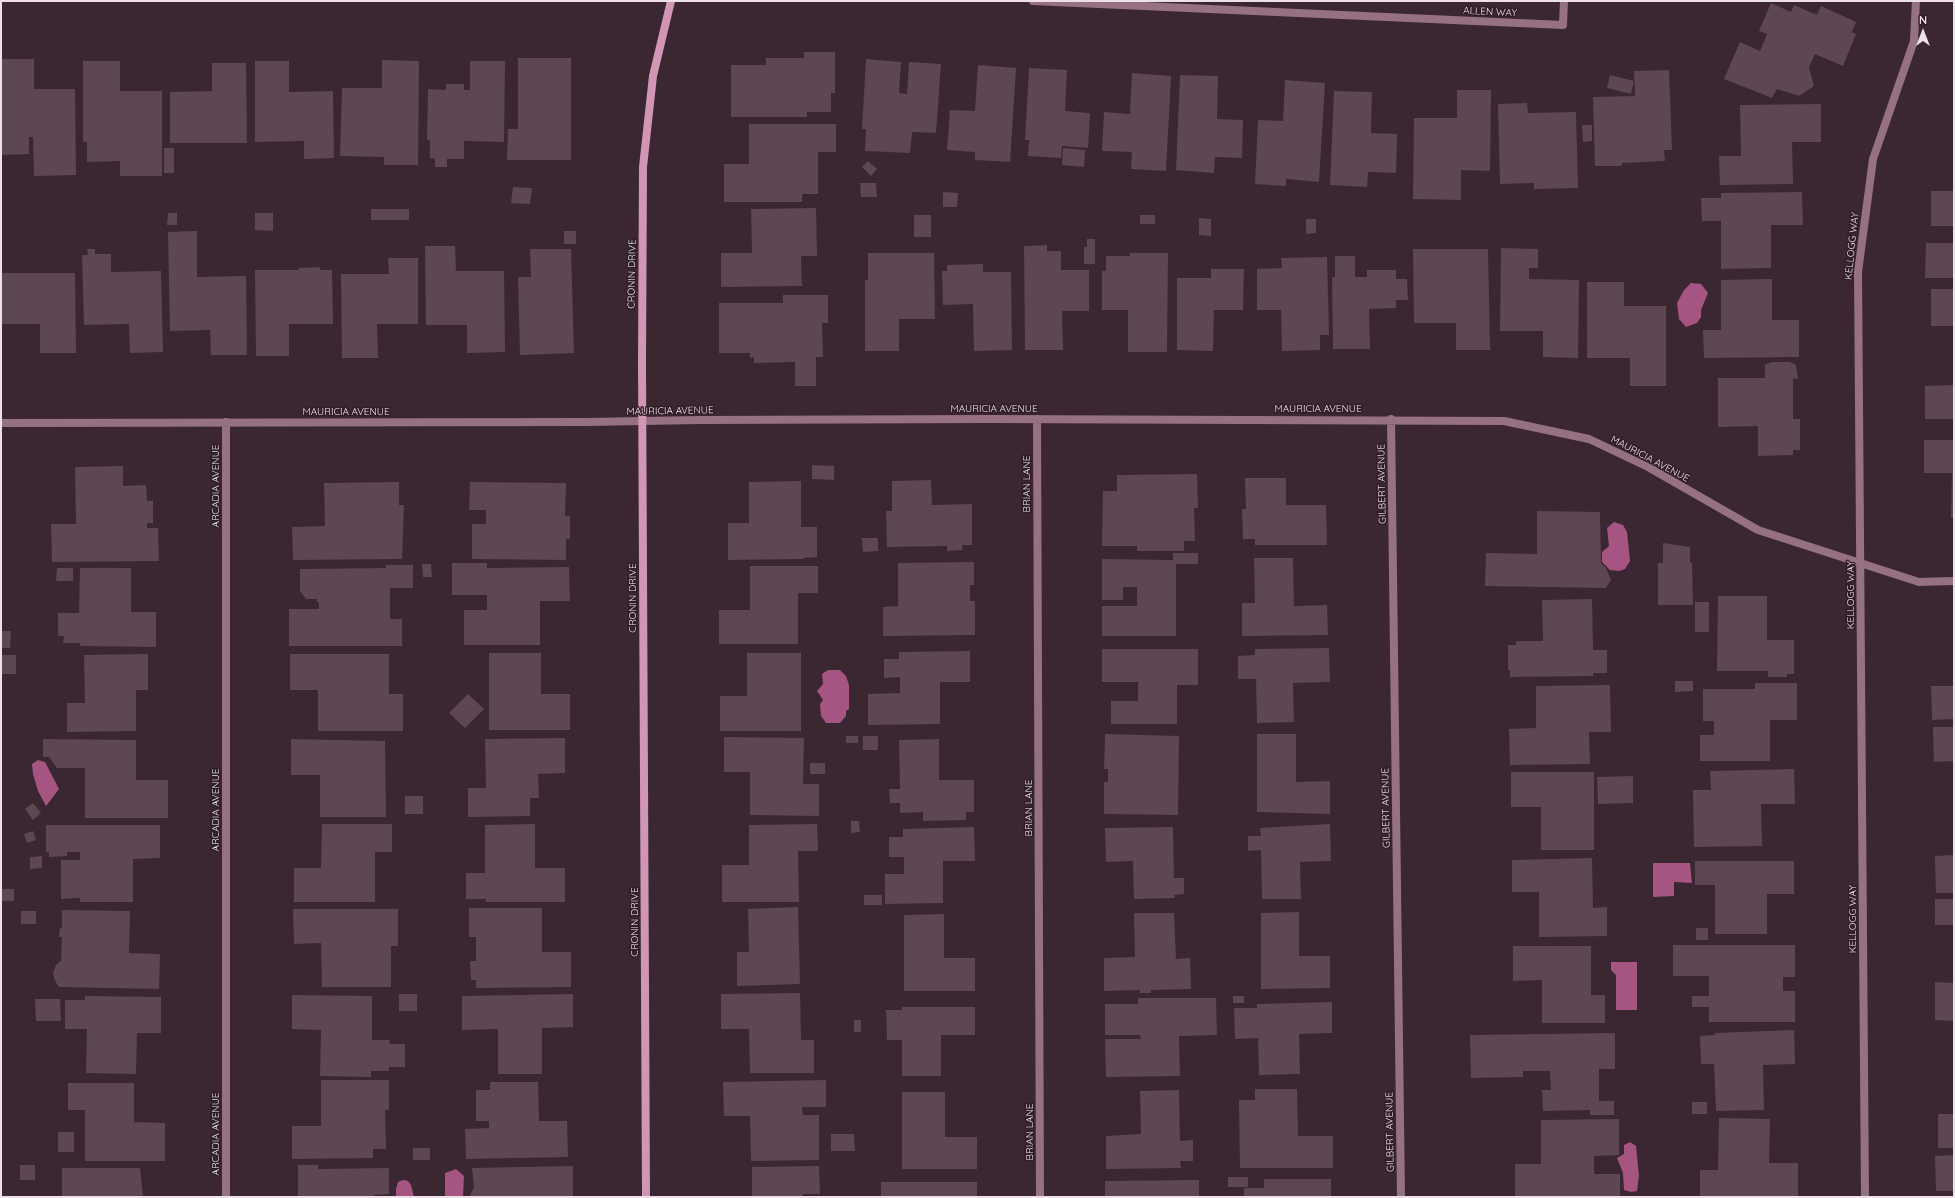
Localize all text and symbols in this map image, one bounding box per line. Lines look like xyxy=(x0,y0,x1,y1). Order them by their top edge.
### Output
street label: ALLEN WAY xyxy=(1463,5,1517,19)
north arrow xyxy=(1903,12,1943,52)
text: N xyxy=(1919,13,1927,27)
street label: KELLOGG WAY xyxy=(1842,211,1862,281)
street label: CRONIN DRIVE xyxy=(625,239,639,309)
street label: MAURICIA AVENUE xyxy=(950,403,1038,415)
street label: MAURICIA AVENUE xyxy=(1274,403,1362,415)
street label: MAURICIA AVENUE xyxy=(626,404,714,418)
street label: MAURICIA AVENUE xyxy=(302,406,390,418)
street label: MAURICIA AVENUE xyxy=(1609,433,1691,485)
street label: GILBERT AVENUE xyxy=(1375,444,1389,524)
street label: ARCADIA AVENUE xyxy=(210,445,222,527)
street label: BRIAN LANE xyxy=(1021,456,1033,512)
street label: KELLOGG WAY xyxy=(1845,561,1857,629)
street label: CRONIN DRIVE xyxy=(627,563,639,633)
street label: GILBERT AVENUE xyxy=(1379,768,1393,848)
street label: ARCADIA AVENUE xyxy=(210,769,222,851)
street label: BRIAN LANE xyxy=(1023,780,1035,836)
street label: KELLOGG WAY xyxy=(1847,885,1859,953)
street label: CRONIN DRIVE xyxy=(629,887,641,957)
street label: GILBERT AVENUE xyxy=(1383,1092,1397,1172)
street label: ARCADIA AVENUE xyxy=(210,1093,222,1175)
street label: BRIAN LANE xyxy=(1024,1104,1036,1160)

